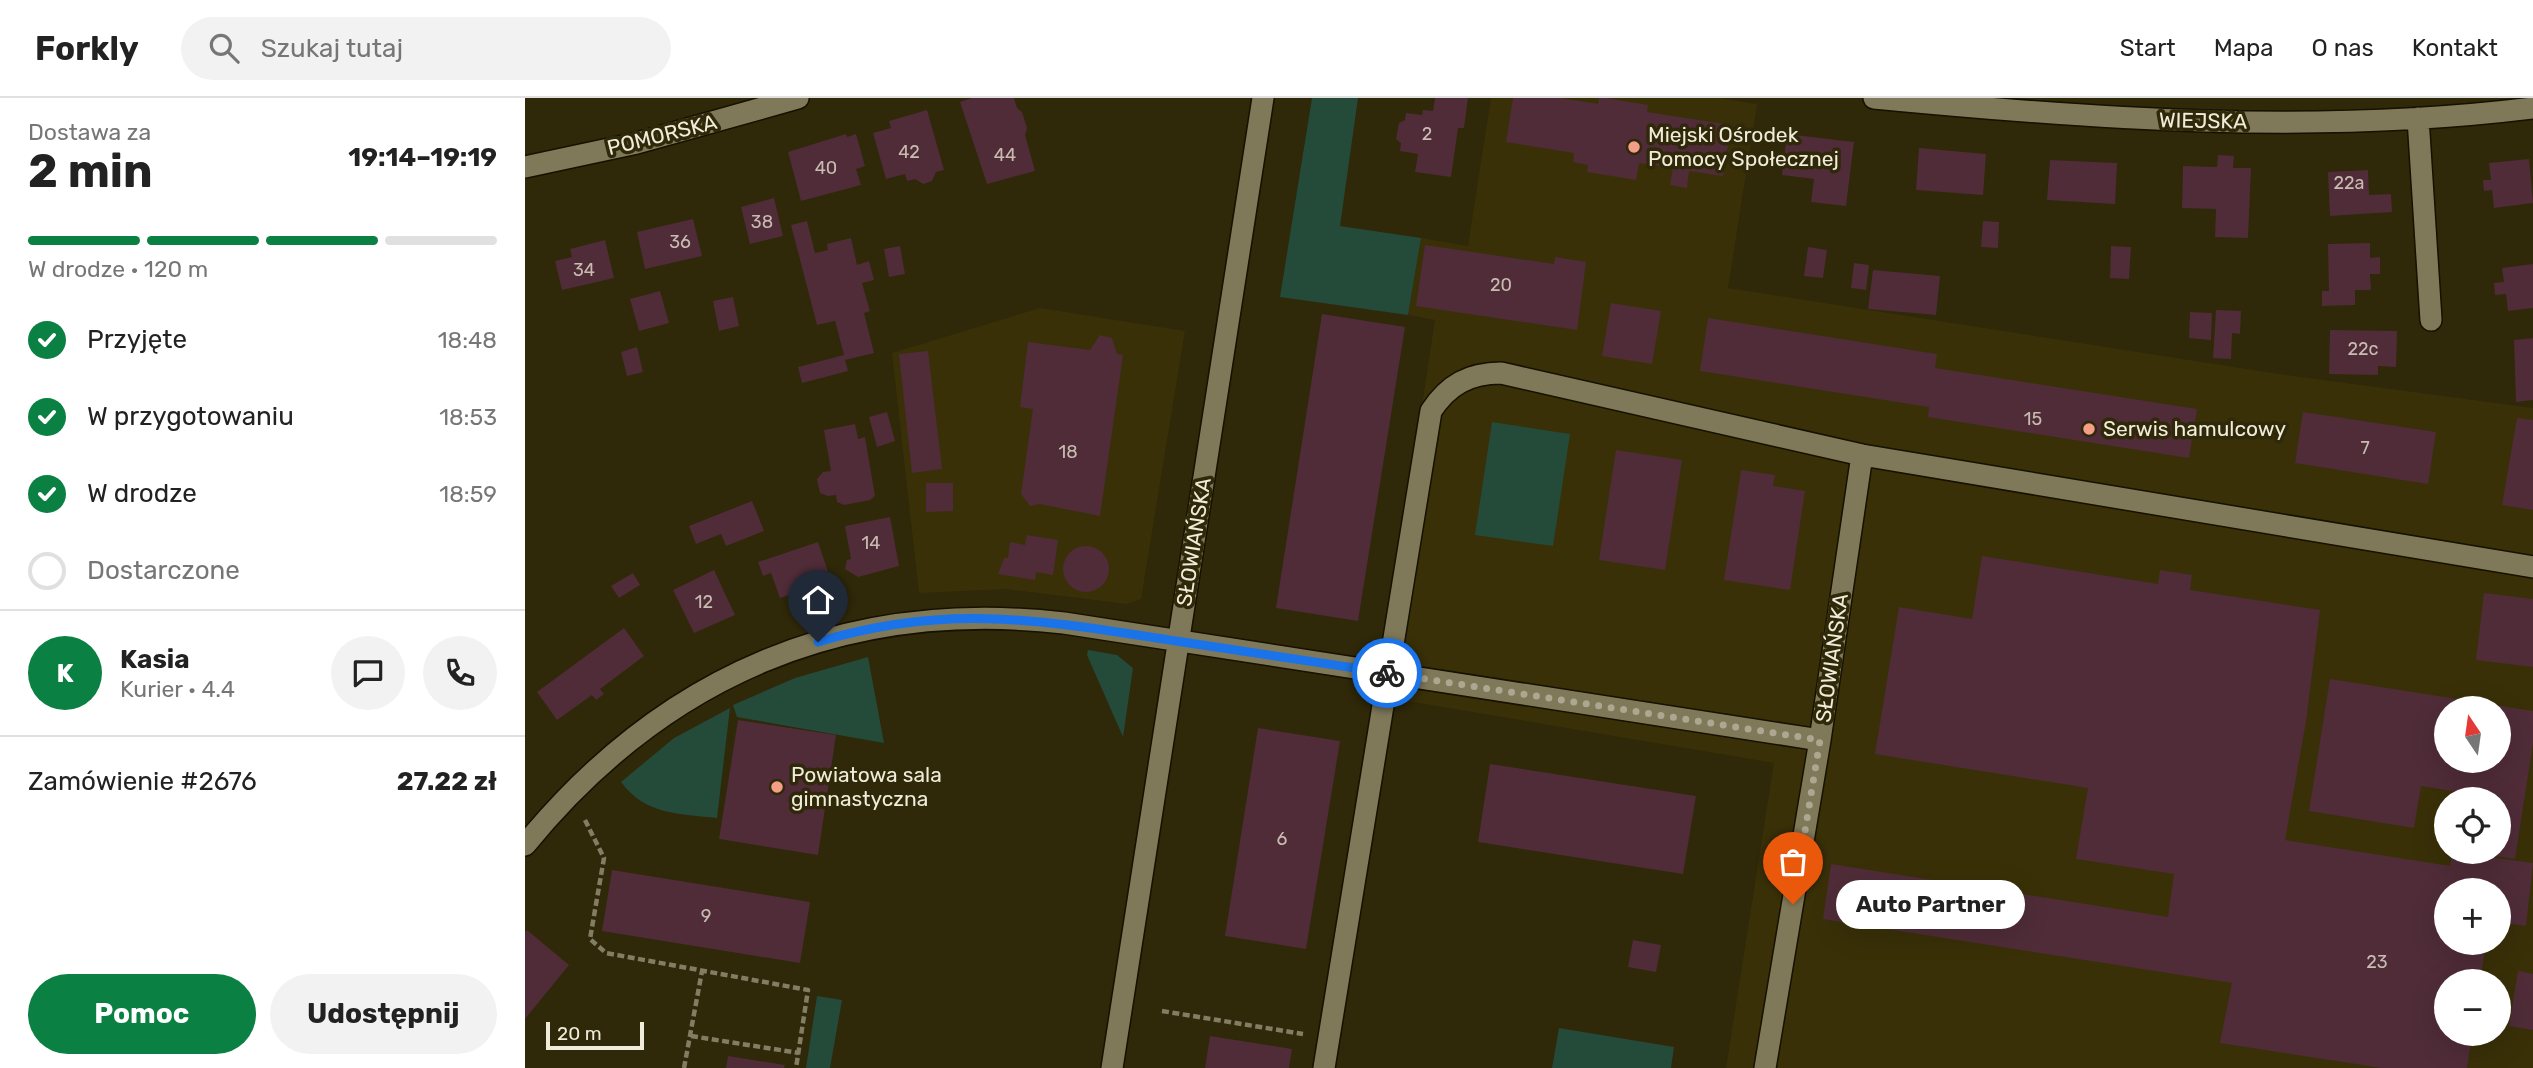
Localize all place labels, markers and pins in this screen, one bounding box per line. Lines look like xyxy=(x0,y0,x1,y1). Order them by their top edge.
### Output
place label: Miejski Ośrodek Pomocy Społecznej xyxy=(1648,122,1839,171)
marker: Miejski Ośrodek Pomocy Społecznej xyxy=(1626,139,1642,155)
place label: Serwis hamulcowy xyxy=(2103,416,2287,441)
marker: Serwis hamulcowy xyxy=(2081,421,2097,437)
pin xyxy=(788,570,848,642)
place label: Powiatowa sala gimnastyczna xyxy=(791,762,942,811)
marker: Powiatowa sala gimnastyczna xyxy=(769,779,785,795)
pin xyxy=(1763,832,1823,904)
callout: Auto Partner xyxy=(1835,880,2024,928)

